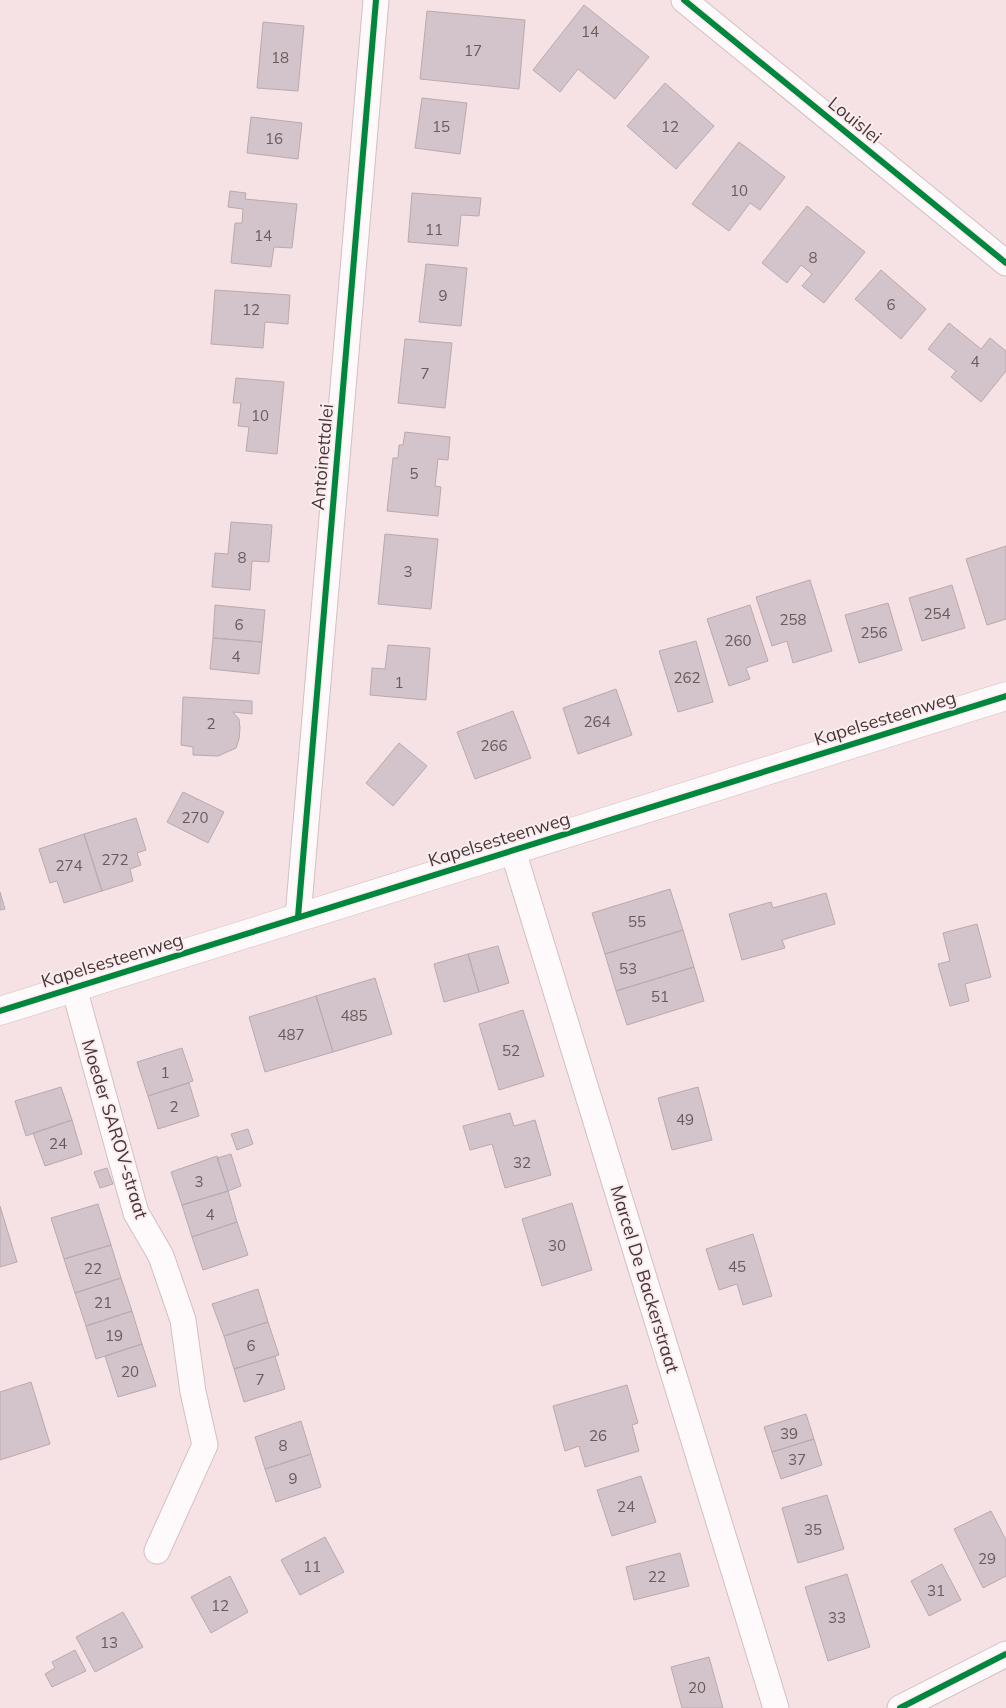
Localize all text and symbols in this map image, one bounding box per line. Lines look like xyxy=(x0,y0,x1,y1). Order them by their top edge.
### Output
house number: 14 xyxy=(581,22,599,41)
house number: 17 xyxy=(464,41,482,60)
house number: 18 xyxy=(271,48,289,67)
street label: Louislei xyxy=(824,92,886,148)
house number: 15 xyxy=(432,117,450,136)
house number: 12 xyxy=(661,117,679,136)
house number: 16 xyxy=(265,129,283,148)
house number: 10 xyxy=(730,181,748,200)
house number: 11 xyxy=(425,220,443,239)
house number: 14 xyxy=(254,226,272,245)
house number: 8 xyxy=(808,248,818,267)
house number: 9 xyxy=(438,286,448,305)
house number: 6 xyxy=(886,295,896,314)
house number: 12 xyxy=(242,300,260,319)
house number: 4 xyxy=(970,352,980,371)
house number: 7 xyxy=(420,364,430,383)
street label: Antoinettalei xyxy=(306,403,338,511)
house number: 10 xyxy=(251,406,269,425)
house number: 5 xyxy=(409,464,419,483)
house number: 8 xyxy=(237,548,247,567)
house number: 3 xyxy=(403,562,413,581)
house number: 254 xyxy=(923,604,951,623)
house number: 258 xyxy=(779,610,807,629)
house number: 6 xyxy=(234,615,244,634)
house number: 256 xyxy=(860,623,888,642)
house number: 260 xyxy=(724,631,752,650)
house number: 4 xyxy=(231,647,241,666)
house number: 262 xyxy=(673,668,701,687)
house number: 1 xyxy=(394,673,404,692)
street label: Kapelsesteenweg xyxy=(811,686,959,750)
house number: 264 xyxy=(583,712,611,731)
house number: 2 xyxy=(206,714,216,733)
house number: 266 xyxy=(480,736,508,755)
street label: Kapelsesteenweg xyxy=(425,807,573,871)
house number: 270 xyxy=(181,808,209,827)
house number: 272 xyxy=(101,850,129,869)
house number: 274 xyxy=(55,856,83,875)
house number: 55 xyxy=(628,912,646,931)
street label: Kapelsesteenweg xyxy=(38,928,186,992)
house number: 53 xyxy=(619,959,637,978)
house number: 51 xyxy=(651,987,669,1006)
house number: 485 xyxy=(340,1006,368,1025)
house number: 487 xyxy=(277,1025,305,1044)
street label: Moeder SAROV-straat xyxy=(77,1036,153,1222)
house number: 52 xyxy=(502,1041,520,1060)
house number: 1 xyxy=(160,1063,170,1082)
house number: 2 xyxy=(169,1097,179,1116)
house number: 49 xyxy=(676,1110,694,1129)
house number: 24 xyxy=(49,1134,67,1153)
house number: 32 xyxy=(513,1153,531,1172)
house number: 3 xyxy=(194,1172,204,1191)
street label: Marcel De Backerstraat xyxy=(606,1182,684,1376)
house number: 4 xyxy=(205,1205,215,1224)
house number: 30 xyxy=(548,1236,566,1255)
house number: 45 xyxy=(728,1257,746,1276)
house number: 22 xyxy=(84,1259,102,1278)
house number: 21 xyxy=(94,1293,112,1312)
house number: 19 xyxy=(105,1326,123,1345)
house number: 6 xyxy=(246,1336,256,1355)
house number: 20 xyxy=(121,1362,139,1381)
house number: 7 xyxy=(255,1370,265,1389)
house number: 39 xyxy=(780,1424,798,1443)
house number: 26 xyxy=(589,1426,607,1445)
house number: 8 xyxy=(278,1436,288,1455)
house number: 37 xyxy=(788,1450,806,1469)
house number: 9 xyxy=(288,1469,298,1488)
house number: 24 xyxy=(617,1497,635,1516)
house number: 35 xyxy=(804,1520,822,1539)
house number: 29 xyxy=(978,1549,996,1568)
house number: 11 xyxy=(303,1557,321,1576)
house number: 22 xyxy=(648,1567,666,1586)
house number: 31 xyxy=(927,1581,945,1600)
house number: 12 xyxy=(211,1596,229,1615)
house number: 33 xyxy=(828,1608,846,1627)
house number: 13 xyxy=(100,1633,118,1652)
house number: 20 xyxy=(688,1678,706,1697)

